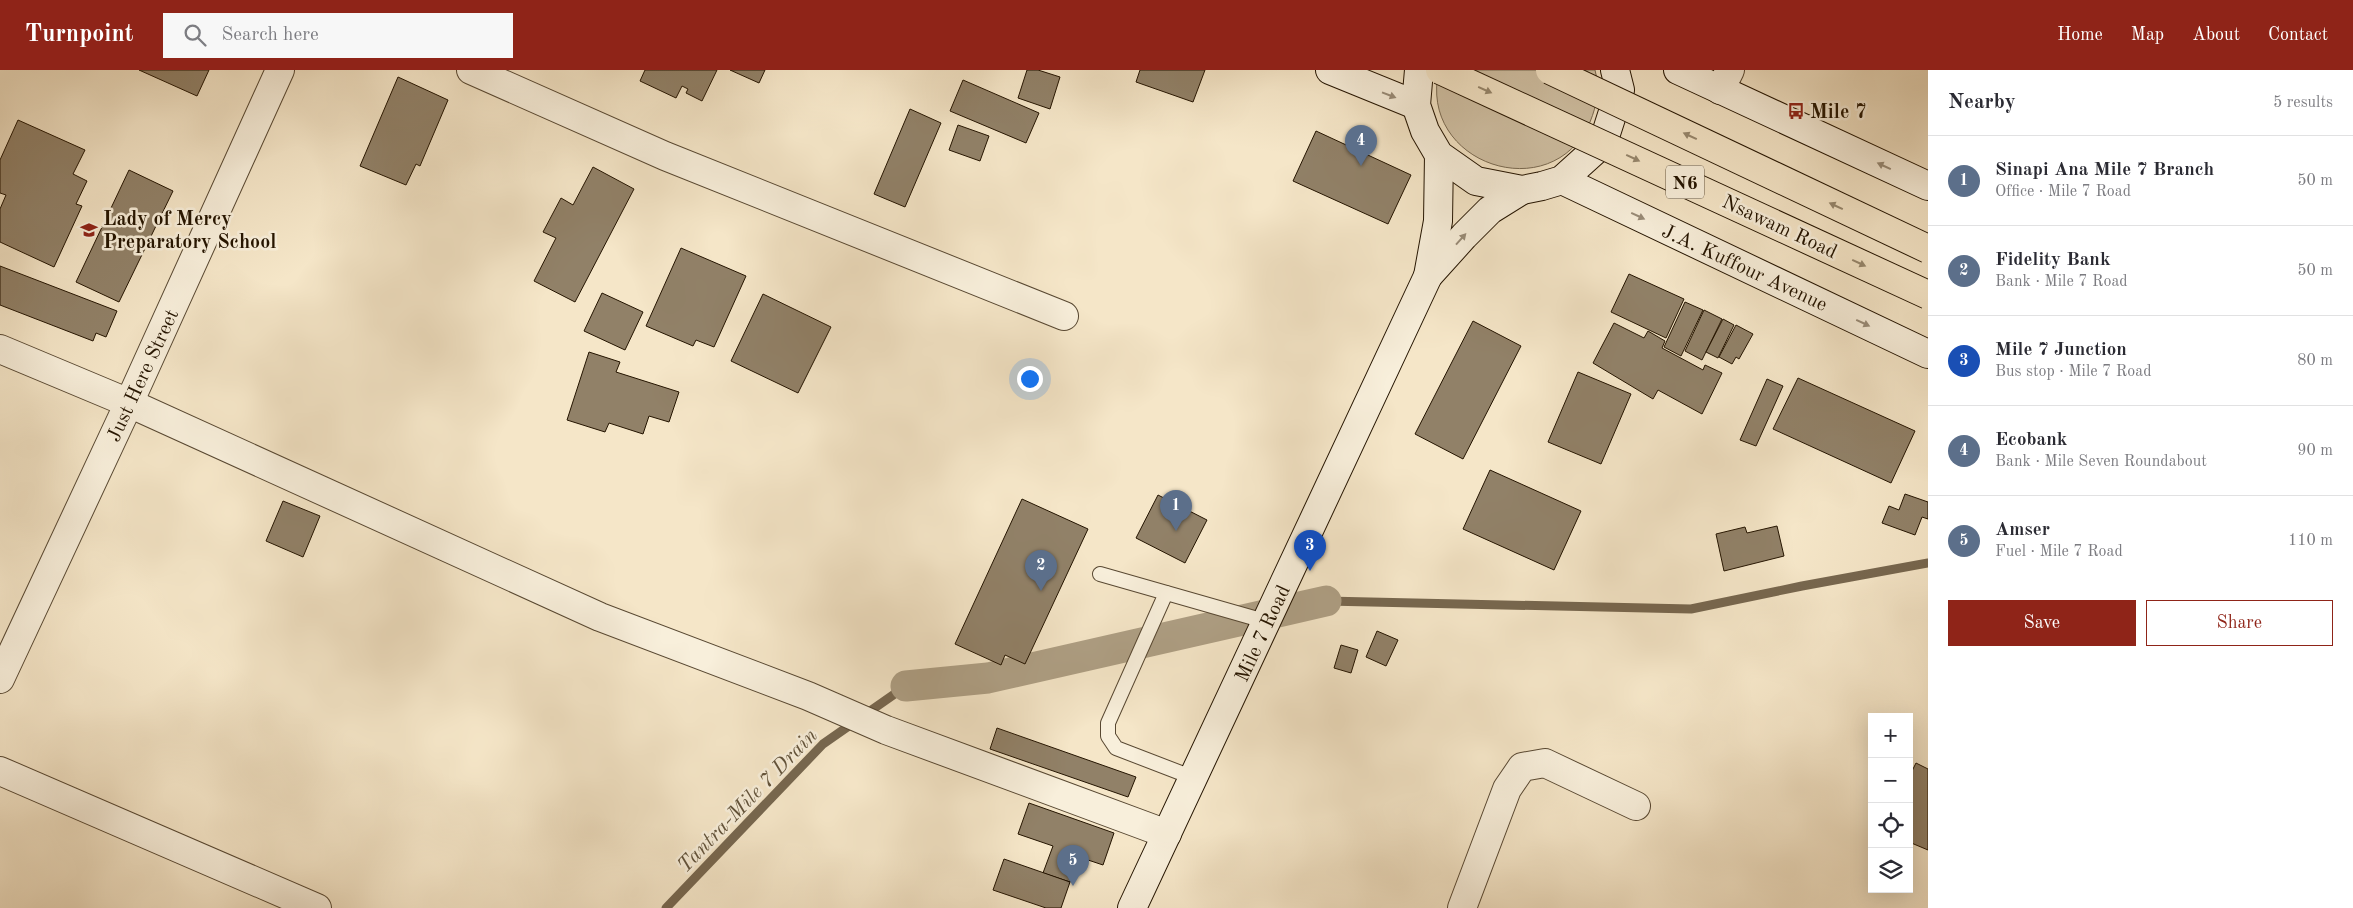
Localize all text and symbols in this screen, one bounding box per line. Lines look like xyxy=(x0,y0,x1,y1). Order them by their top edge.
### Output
search box xyxy=(163,13,513,58)
icon: search xyxy=(181,21,209,49)
text: Turnpoint xyxy=(25,23,133,47)
text: Search here xyxy=(221,26,319,45)
text: Home xyxy=(2057,26,2103,44)
text: Map xyxy=(2131,26,2164,44)
text: About xyxy=(2192,26,2240,44)
text: Contact xyxy=(2268,26,2328,44)
one-way arrow xyxy=(1478,86,1492,94)
one-way arrow xyxy=(1382,91,1396,99)
text: Nearby xyxy=(1948,92,2016,113)
text: 5 results xyxy=(2273,95,2333,111)
bus stop icon: Mile 7 xyxy=(1786,101,1806,121)
place label: Mile 7 xyxy=(1810,103,1867,123)
pin: 4 xyxy=(1345,125,1377,166)
one-way arrow xyxy=(1682,132,1697,140)
one-way arrow xyxy=(1626,154,1640,162)
one-way arrow xyxy=(1877,161,1891,169)
text: Sinapi Ana Mile 7 Branch xyxy=(1995,161,2214,180)
road number: N6 xyxy=(1666,165,1704,198)
text: 1 xyxy=(1959,173,1969,189)
text: 50 m xyxy=(2297,173,2333,189)
text: Office · Mile 7 Road xyxy=(1995,184,2131,200)
street label: Nsawam Road xyxy=(1719,192,1840,263)
one-way arrow xyxy=(1829,201,1844,210)
place label: Lady of Mercy Preparatory School xyxy=(103,210,276,253)
one-way arrow xyxy=(1630,211,1645,220)
school or university icon: Lady of Mercy Preparatory School xyxy=(79,220,99,240)
street label: J.A. Kuffour Avenue xyxy=(1658,222,1830,316)
one-way arrow xyxy=(1455,234,1467,246)
text: Fidelity Bank xyxy=(1995,251,2111,270)
one-way arrow xyxy=(1852,259,1866,267)
text: 2 xyxy=(1959,263,1969,279)
text: 50 m xyxy=(2297,263,2333,279)
text: Bank · Mile 7 Road xyxy=(1995,274,2128,290)
street label: Just Here Street xyxy=(104,306,183,445)
one-way arrow xyxy=(1856,319,1870,327)
text: Mile 7 Junction xyxy=(1995,341,2127,360)
text: 3 xyxy=(1959,353,1969,369)
text: 80 m xyxy=(2297,353,2333,369)
text: Bus stop · Mile 7 Road xyxy=(1995,364,2152,380)
your location xyxy=(1017,366,1043,392)
text: Ecobank xyxy=(1995,431,2067,450)
text: 4 xyxy=(1959,443,1969,459)
text: 90 m xyxy=(2297,443,2333,459)
text: Bank · Mile Seven Roundabout xyxy=(1995,454,2207,470)
pin: 1 xyxy=(1160,490,1192,531)
text: Amser xyxy=(1995,521,2050,540)
pin: 3 xyxy=(1294,530,1326,571)
text: 5 xyxy=(1959,533,1969,549)
text: 110 m xyxy=(2288,533,2333,549)
text: Fuel · Mile 7 Road xyxy=(1995,544,2123,560)
pin: 2 xyxy=(1025,550,1057,591)
street label: Mile 7 Road xyxy=(1233,582,1295,685)
button: Save xyxy=(1948,600,2136,646)
button: Share xyxy=(2146,600,2333,646)
map controls xyxy=(1868,713,1913,893)
button: + xyxy=(1868,713,1913,758)
water label: Tantra-Mile 7 Drain xyxy=(674,725,822,877)
button: − xyxy=(1868,758,1913,803)
button: locate xyxy=(1868,803,1913,848)
pin: 5 xyxy=(1057,845,1089,886)
button: layers xyxy=(1868,848,1913,893)

